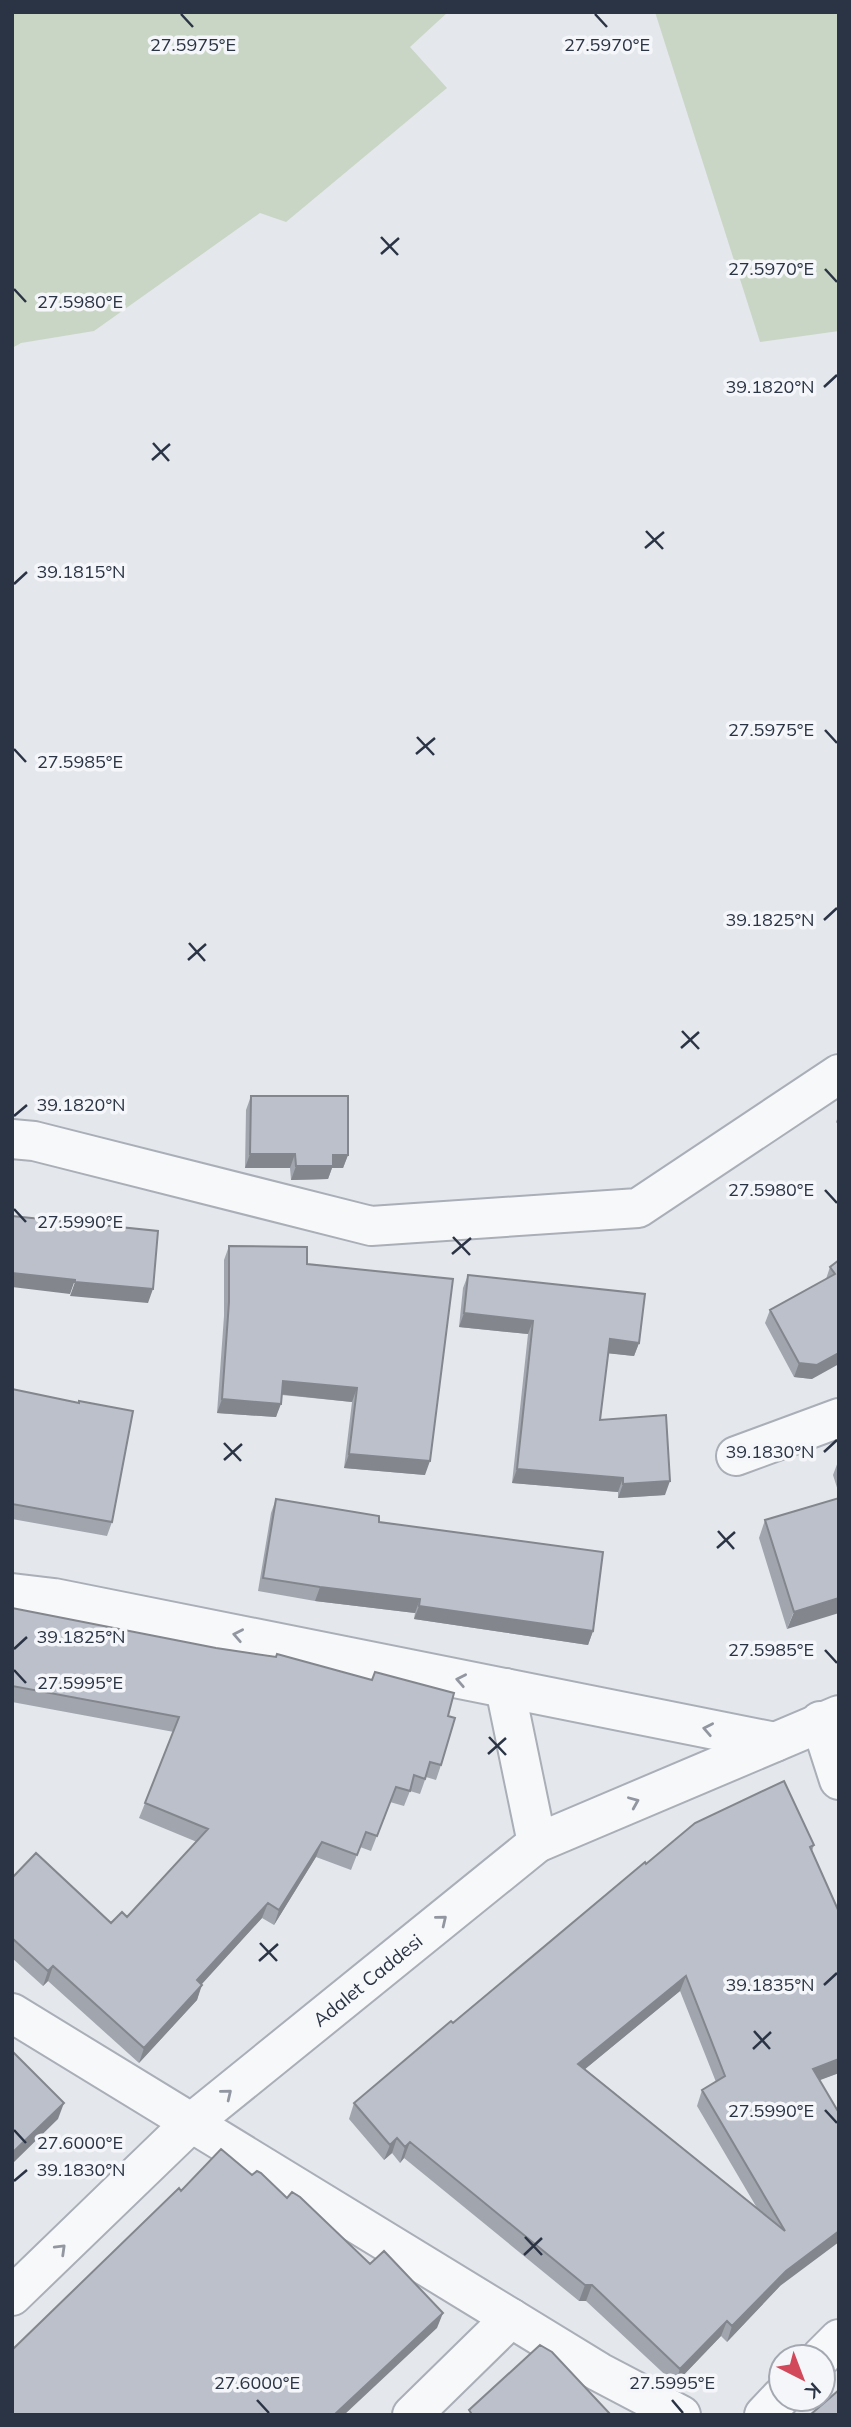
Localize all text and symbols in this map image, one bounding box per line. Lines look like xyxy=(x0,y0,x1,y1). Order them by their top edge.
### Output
text: 27.5975°E xyxy=(150,33,236,56)
text: 27.5970°E xyxy=(564,33,650,56)
text: 27.5970°E xyxy=(728,257,814,280)
text: 27.5980°E xyxy=(37,290,123,313)
text: 39.1820°N xyxy=(725,375,815,398)
text: 39.1815°N xyxy=(36,560,126,583)
text: 27.5975°E xyxy=(728,718,814,741)
text: 27.5985°E xyxy=(37,750,123,773)
text: 39.1825°N xyxy=(725,908,815,931)
text: 39.1820°N xyxy=(36,1093,126,1116)
text: 27.5980°E xyxy=(728,1178,814,1201)
text: 27.5990°E xyxy=(37,1210,123,1233)
text: 39.1830°N xyxy=(725,1440,815,1463)
text: 39.1825°N xyxy=(36,1625,126,1648)
one-way arrow xyxy=(232,1628,244,1643)
text: 27.5985°E xyxy=(728,1638,814,1661)
text: 27.5995°E xyxy=(37,1671,123,1694)
one-way arrow xyxy=(455,1673,467,1688)
one-way arrow xyxy=(702,1722,714,1737)
one-way arrow xyxy=(627,1796,639,1810)
one-way arrow xyxy=(435,1915,447,1928)
street label: Adalet Caddesi xyxy=(308,1929,427,2032)
text: 39.1835°N xyxy=(725,1973,815,1996)
one-way arrow xyxy=(220,2089,232,2102)
text: 27.5990°E xyxy=(728,2099,814,2122)
text: 27.6000°E xyxy=(37,2131,123,2154)
text: 39.1830°N xyxy=(36,2158,126,2181)
one-way arrow xyxy=(53,2245,66,2258)
north arrow xyxy=(767,2343,837,2413)
text: 27.6000°E xyxy=(214,2371,300,2394)
text: 27.5995°E xyxy=(629,2371,715,2394)
text: K xyxy=(800,2377,826,2405)

